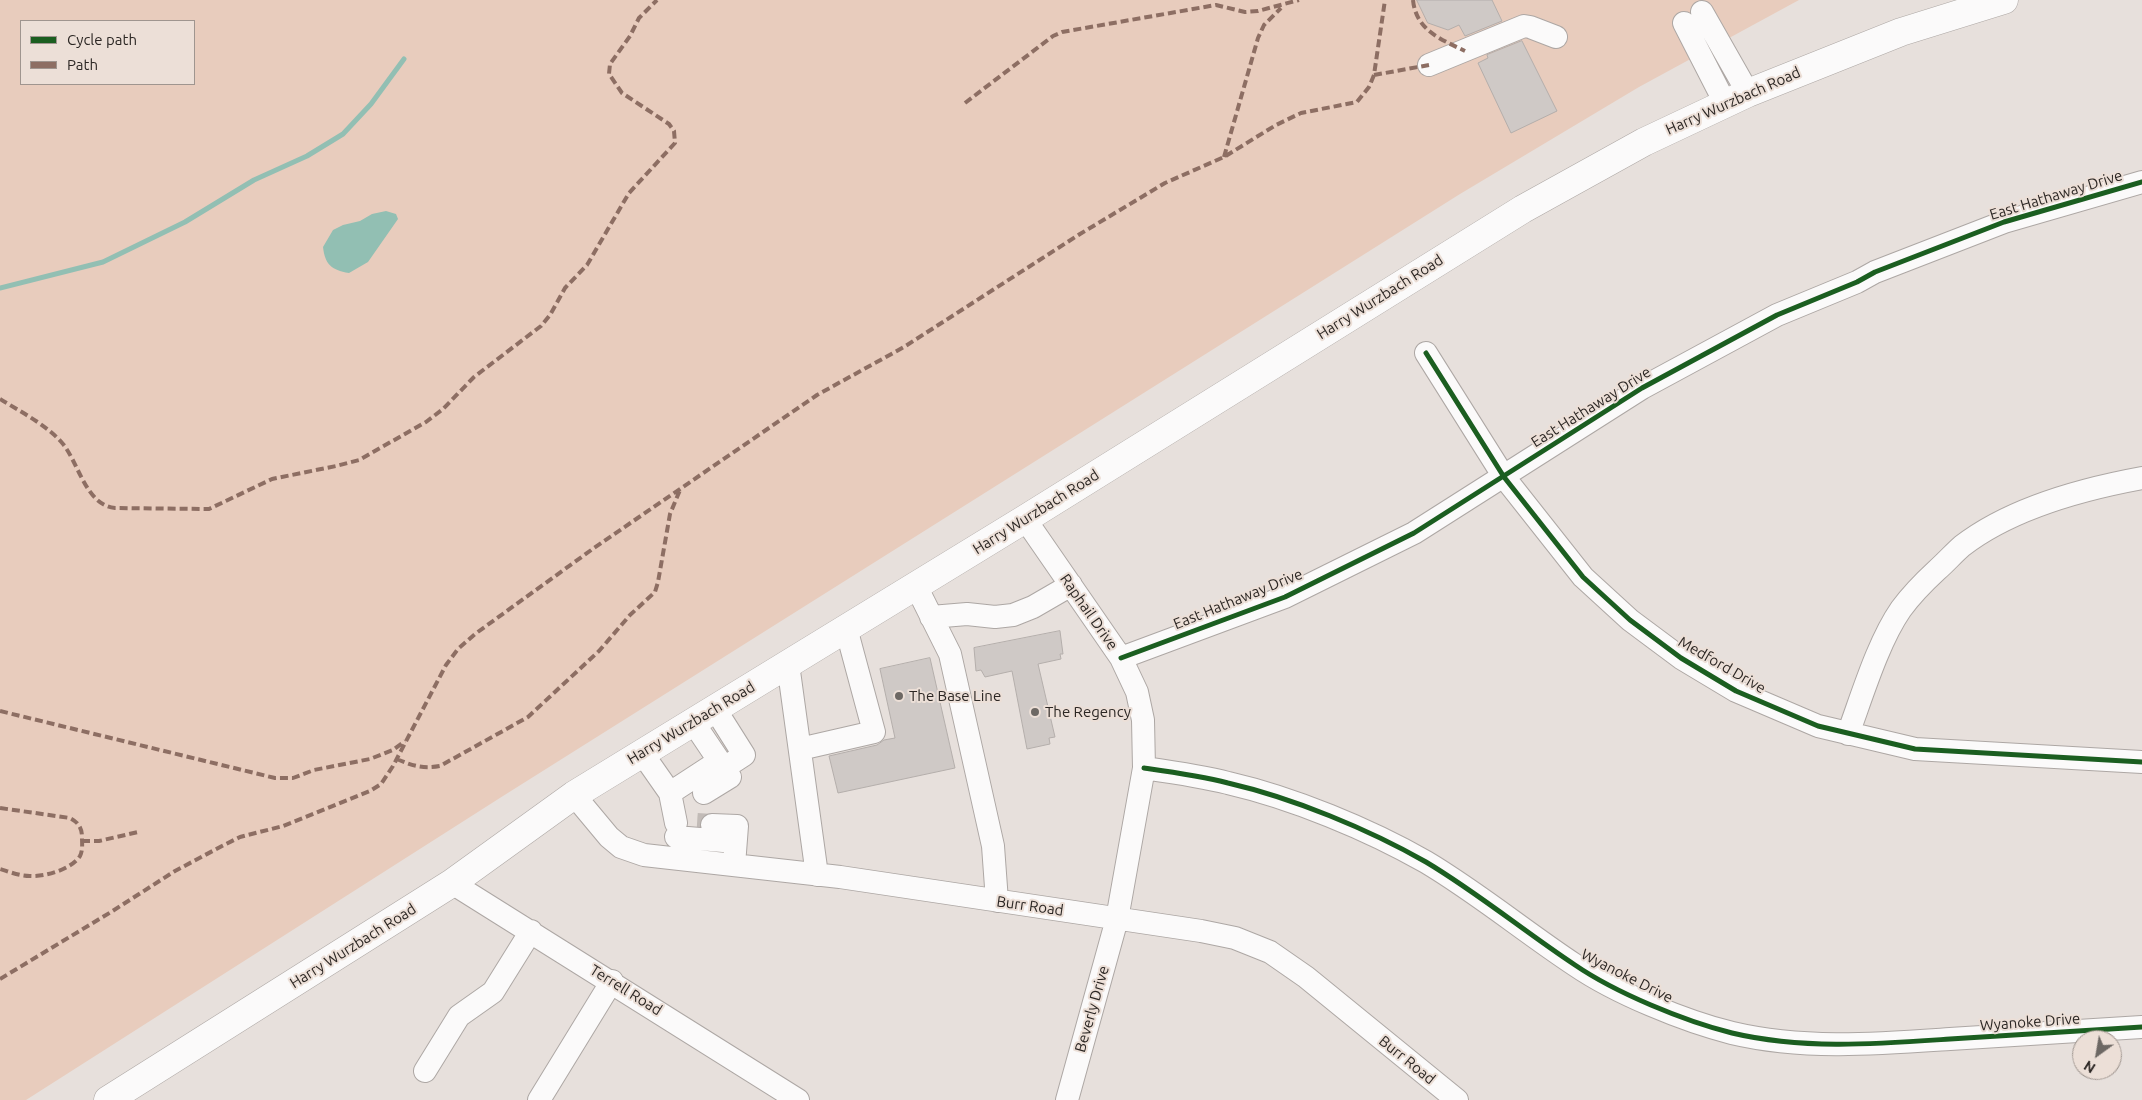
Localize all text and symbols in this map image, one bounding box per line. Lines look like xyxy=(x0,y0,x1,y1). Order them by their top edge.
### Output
legend xyxy=(20,20,195,85)
text: Cycle path xyxy=(67,31,137,48)
text: Path xyxy=(67,56,98,73)
street label: Harry Wurzbach Road xyxy=(1663,63,1803,139)
street label: East Hathaway Drive xyxy=(1988,166,2124,224)
street label: Harry Wurzbach Road xyxy=(1314,251,1446,343)
street label: East Hathaway Drive xyxy=(1528,363,1654,451)
street label: Harry Wurzbach Road xyxy=(970,466,1102,558)
street label: East Hathaway Drive xyxy=(1171,565,1305,633)
street label: Raphail Drive xyxy=(1056,571,1122,653)
street label: Medford Drive xyxy=(1675,633,1769,697)
street label: Harry Wurzbach Road xyxy=(624,678,758,768)
place label: The Base Line xyxy=(909,687,1001,705)
marker: The Base Line xyxy=(893,690,905,702)
place label: The Regency xyxy=(1045,703,1131,721)
marker: The Regency xyxy=(1029,706,1041,718)
street label: Burr Road xyxy=(995,892,1065,920)
street label: Harry Wurzbach Road xyxy=(287,900,419,992)
street label: Wyanoke Drive xyxy=(1578,945,1676,1007)
street label: Terrell Road xyxy=(587,961,665,1019)
street label: Beverly Drive xyxy=(1071,964,1113,1054)
street label: Wyanoke Drive xyxy=(1979,1010,2081,1034)
north arrow xyxy=(2072,1030,2122,1080)
street label: Burr Road xyxy=(1375,1032,1439,1088)
text: N xyxy=(2081,1057,2098,1076)

